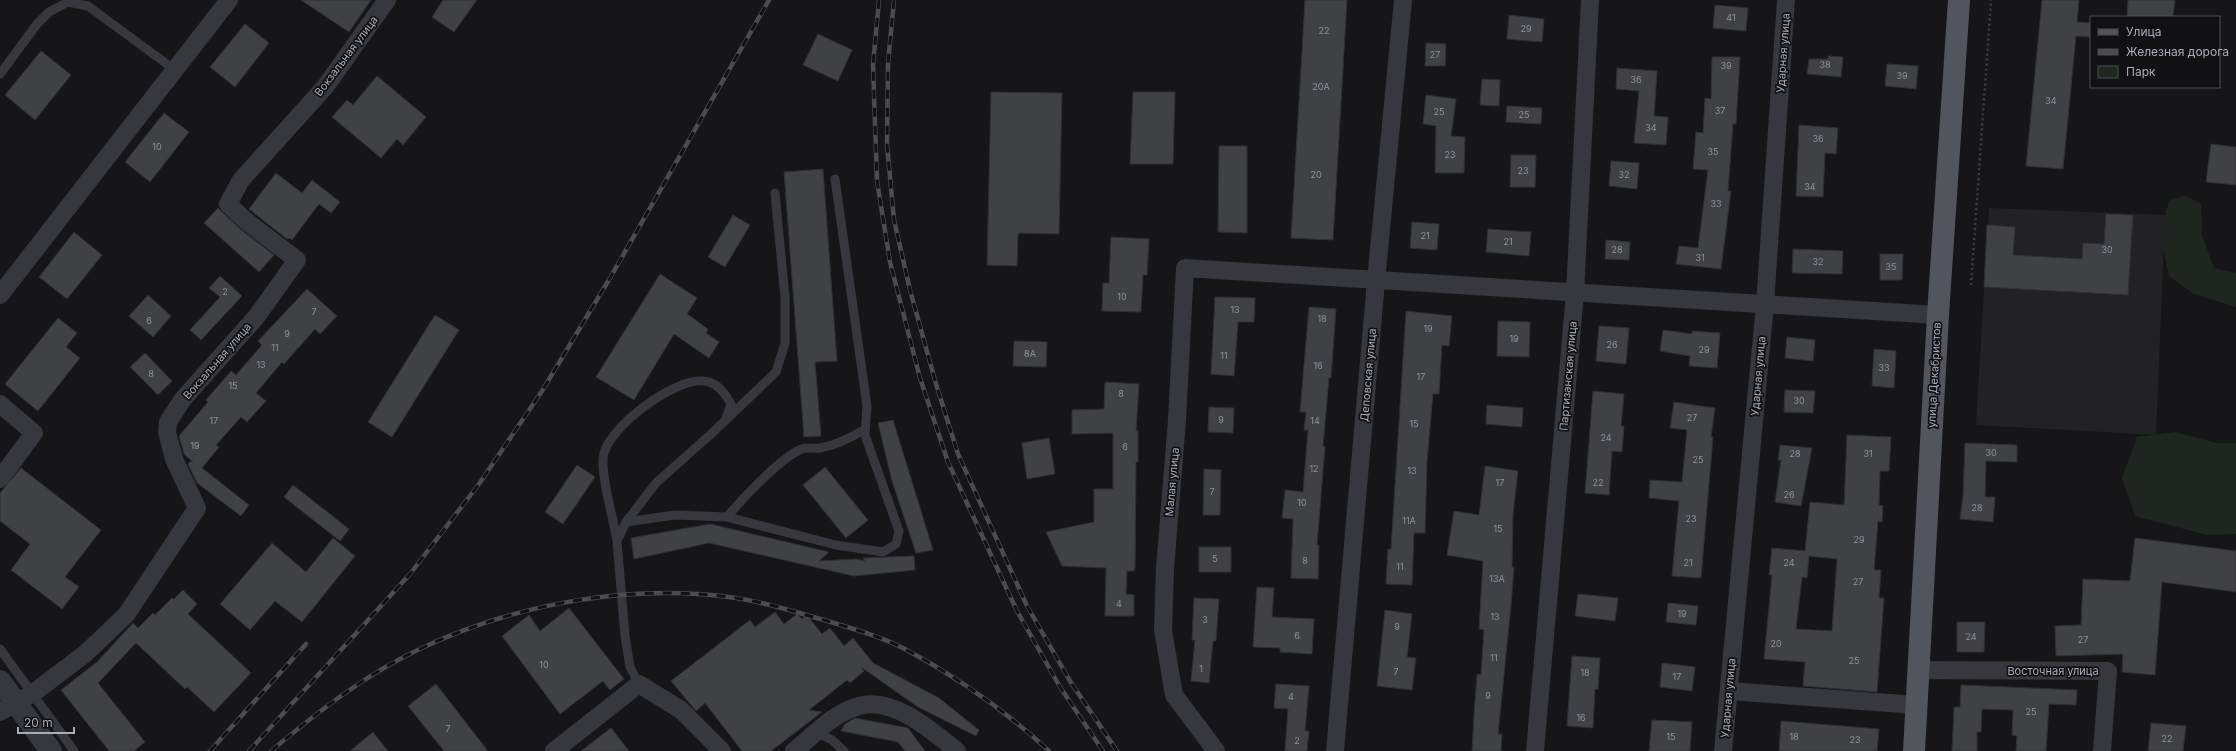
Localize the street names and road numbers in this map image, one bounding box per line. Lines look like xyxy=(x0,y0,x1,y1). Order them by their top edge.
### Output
street label: Вокзальная улица xyxy=(311,13,381,99)
street label: Ударная улица xyxy=(1773,13,1793,93)
street label: Вокзальная улица xyxy=(180,320,254,402)
street label: Партизанская улица xyxy=(1556,321,1580,431)
street label: улица Декабристов xyxy=(1924,322,1944,428)
street label: Деповская улица xyxy=(1357,328,1379,422)
street label: Ударная улица xyxy=(1748,336,1768,416)
street label: Малая улица xyxy=(1162,447,1182,517)
street label: Ударная улица xyxy=(1718,658,1738,738)
street label: Восточная улица xyxy=(2007,664,2099,678)

